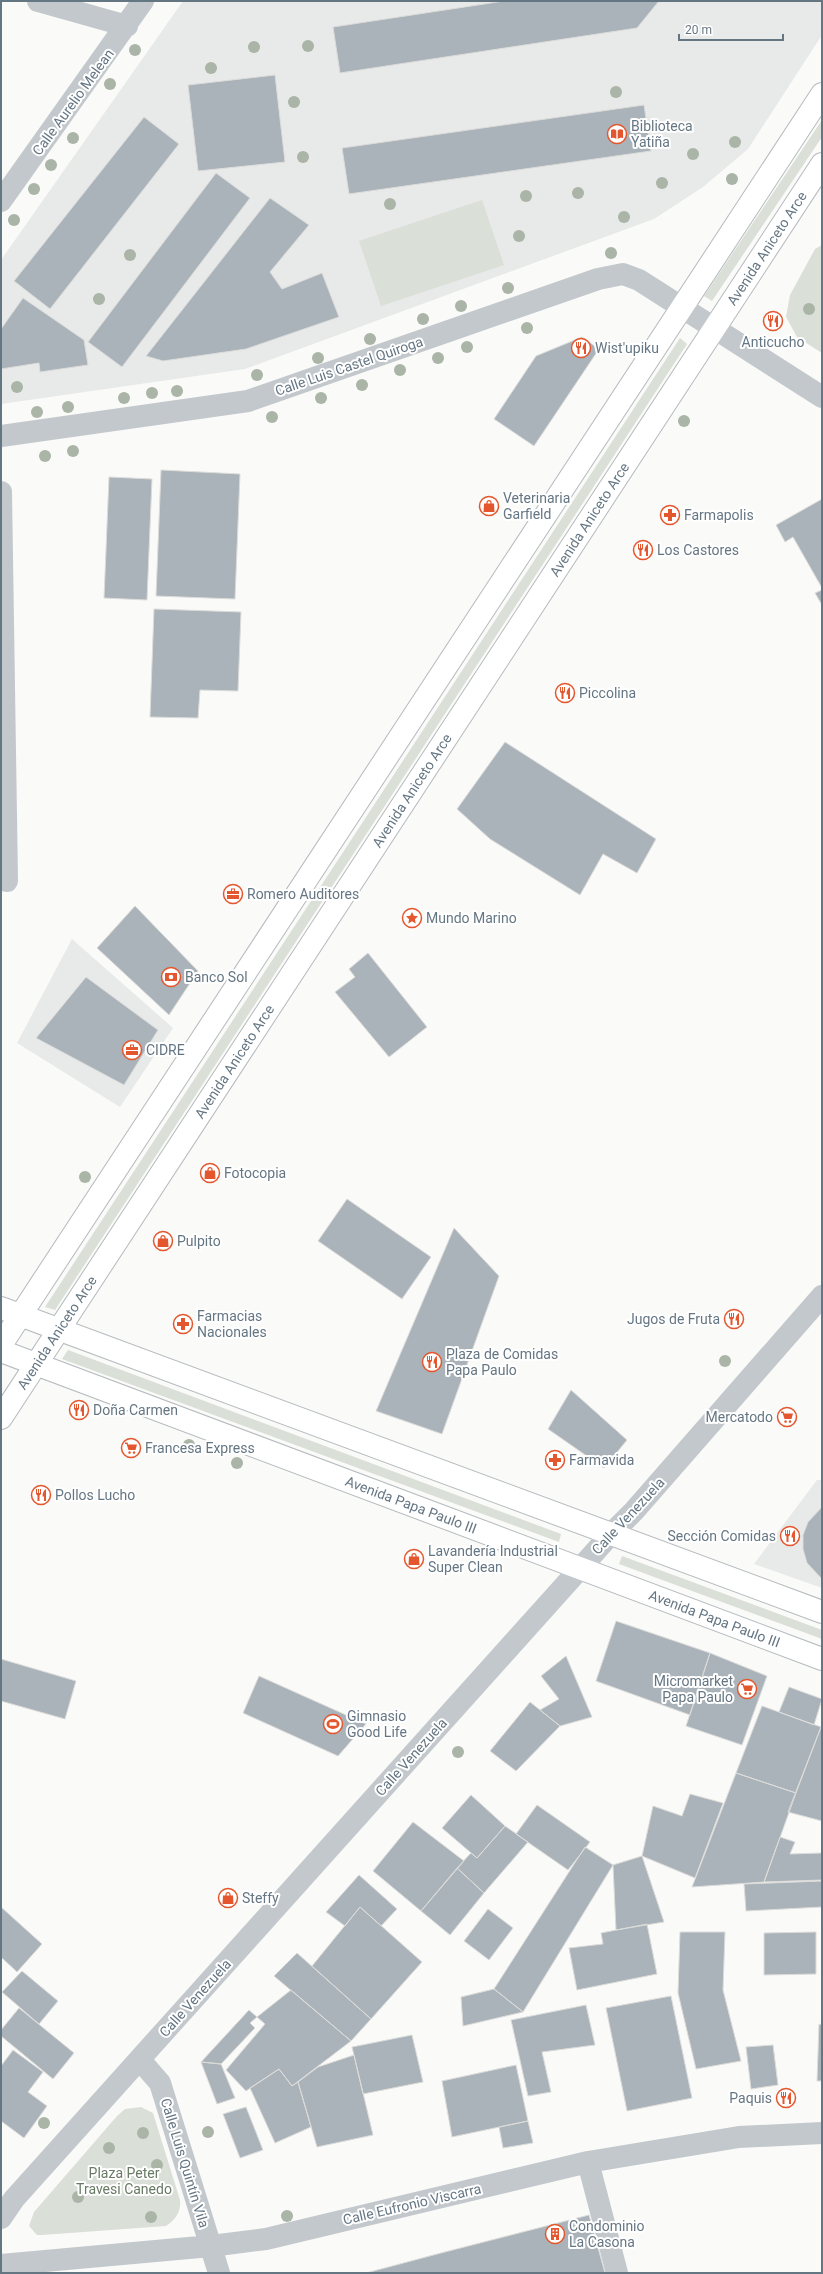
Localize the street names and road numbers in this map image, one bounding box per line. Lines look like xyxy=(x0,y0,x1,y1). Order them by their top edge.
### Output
street label: Calle Aurelio Melean xyxy=(29,46,117,158)
street label: Avenida Aniceto Arce xyxy=(724,189,810,308)
street label: Calle Luis Castel Quiroga xyxy=(273,333,425,399)
street label: Avenida Aniceto Arce xyxy=(546,460,632,579)
street label: Avenida Aniceto Arce xyxy=(369,731,455,850)
street label: Avenida Aniceto Arce xyxy=(191,1002,277,1121)
street label: Avenida Aniceto Arce xyxy=(14,1273,100,1393)
street label: Avenida Papa Paulo III xyxy=(343,1473,479,1537)
street label: Calle Venezuela xyxy=(588,1474,668,1558)
street label: Avenida Papa Paulo III xyxy=(647,1587,782,1651)
street label: Calle Venezuela xyxy=(372,1715,450,1799)
street label: Calle Venezuela xyxy=(156,1956,234,2040)
street label: Calle Luis Quintín Vila xyxy=(158,2096,212,2230)
street label: Calle Eufronio Viscarra xyxy=(341,2180,483,2228)

